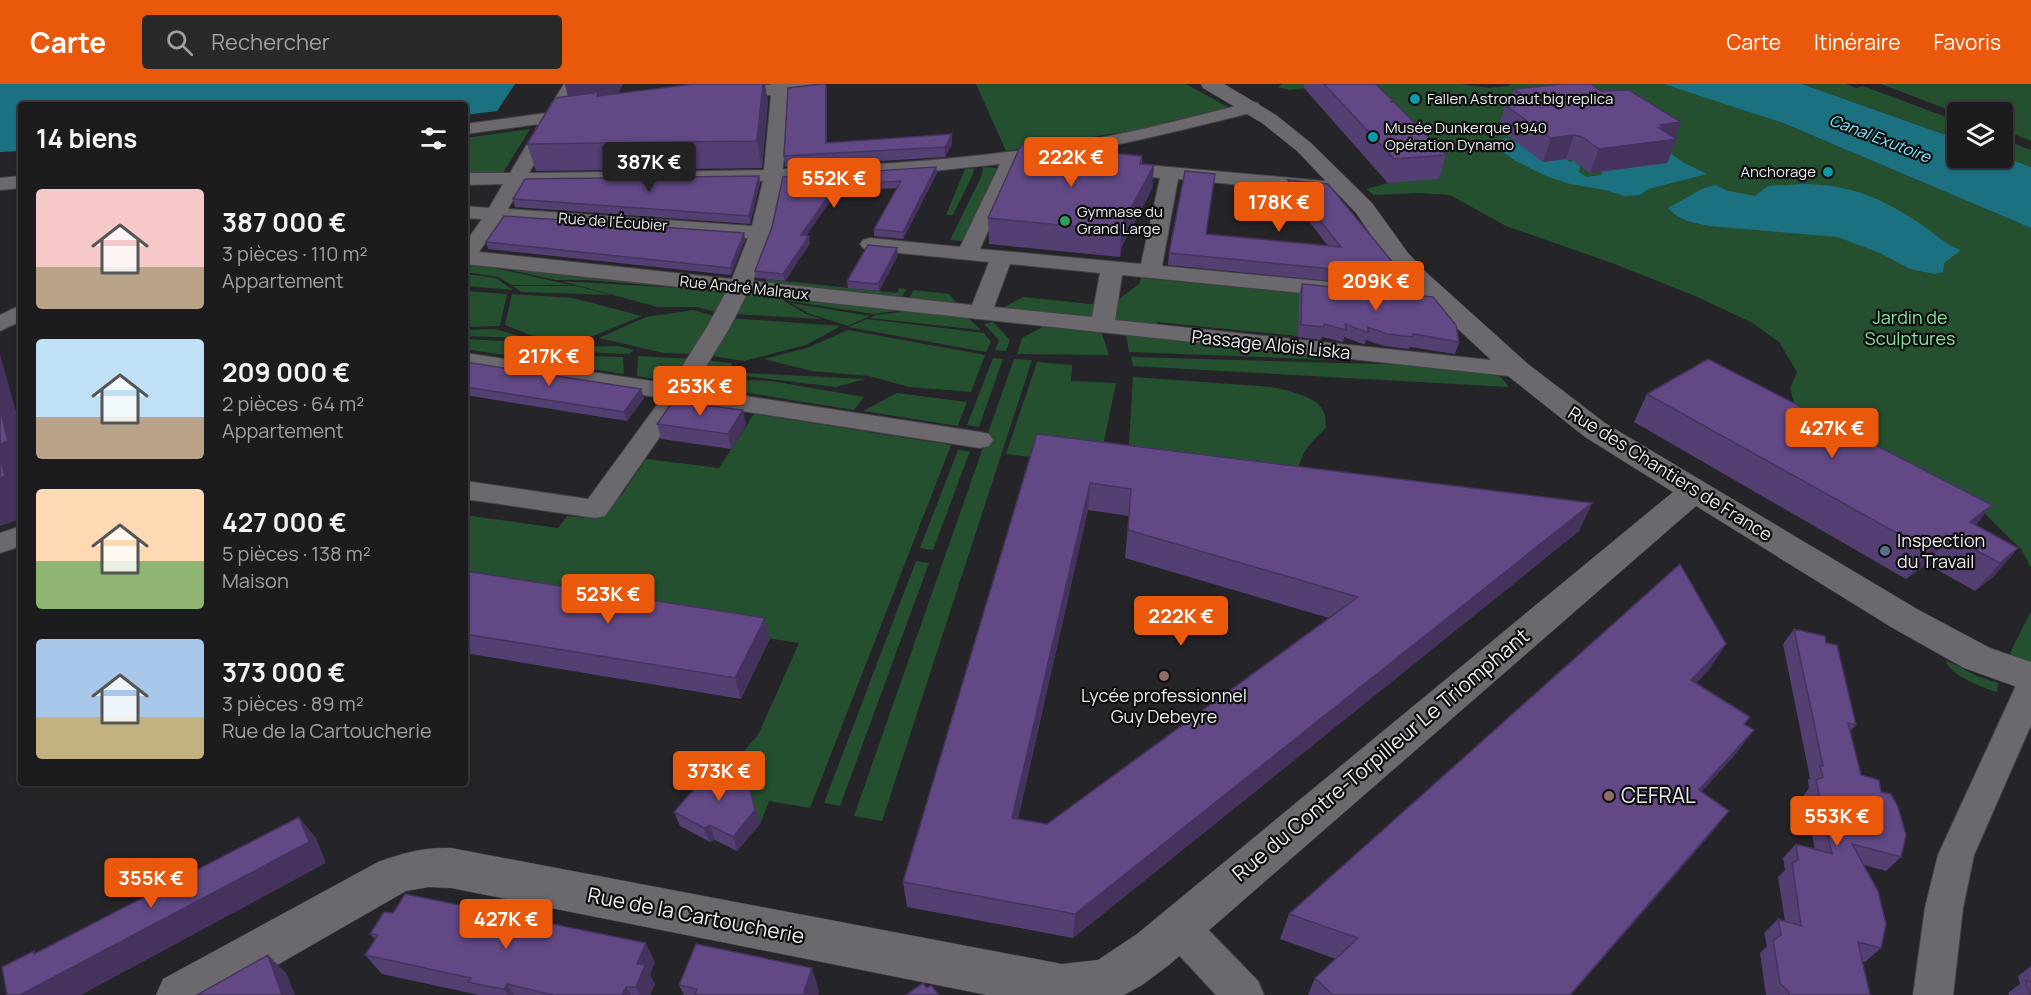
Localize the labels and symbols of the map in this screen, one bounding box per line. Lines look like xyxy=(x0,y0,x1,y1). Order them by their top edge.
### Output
place label: Fallen Astronaut big replica xyxy=(1427,88,1613,109)
marker: Fallen Astronaut big replica xyxy=(1408,92,1422,106)
water label: Canal Exutoire xyxy=(1826,109,1935,168)
place label: Musée Dunkerque 1940 Opération Dynamo xyxy=(1385,117,1547,155)
marker: Musée Dunkerque 1940 Opération Dynamo xyxy=(1366,130,1380,144)
pin: 222K € xyxy=(1022,137,1120,188)
pin: 387K € xyxy=(600,142,698,193)
pin: 552K € xyxy=(785,158,883,209)
place label: Anchorage xyxy=(1740,161,1816,182)
marker: Anchorage xyxy=(1821,165,1835,179)
pin: 178K € xyxy=(1230,182,1328,233)
place label: Gymnase du Grand Large xyxy=(1077,201,1163,239)
street label: Rue de l'Écubier xyxy=(558,207,669,236)
marker: Gymnase du Grand Large xyxy=(1058,214,1072,228)
pin: 209K € xyxy=(1327,261,1425,312)
street label: Rue André Malraux xyxy=(679,270,810,305)
park label: Jardin de Sculptures xyxy=(1865,305,1955,350)
street label: Passage Aloïs Liska xyxy=(1191,324,1352,364)
pin: 217K € xyxy=(500,336,598,387)
pin: 253K € xyxy=(651,366,749,417)
street label: Rue des Chantiers de France xyxy=(1564,400,1777,546)
pin: 427K € xyxy=(1783,408,1881,459)
place label: Inspection du Travail xyxy=(1897,528,1985,573)
marker: Inspection du Travail xyxy=(1878,544,1892,558)
pin: 523K € xyxy=(559,574,657,625)
pin: 222K € xyxy=(1132,596,1230,647)
street label: Rue du Contre-Torpilleur Le Triomphant xyxy=(1226,621,1535,887)
marker: Lycée professionnel Guy Debeyre xyxy=(1157,669,1171,683)
place label: Lycée professionnel Guy Debeyre xyxy=(1081,683,1247,728)
pin: 373K € xyxy=(670,751,768,802)
place label: CEFRAL xyxy=(1621,781,1696,809)
marker: CEFRAL xyxy=(1602,789,1616,803)
pin: 553K € xyxy=(1788,796,1886,847)
pin: 355K € xyxy=(102,858,200,909)
street label: Rue de la Cartoucherie xyxy=(585,880,807,950)
pin: 427K € xyxy=(457,899,555,950)

